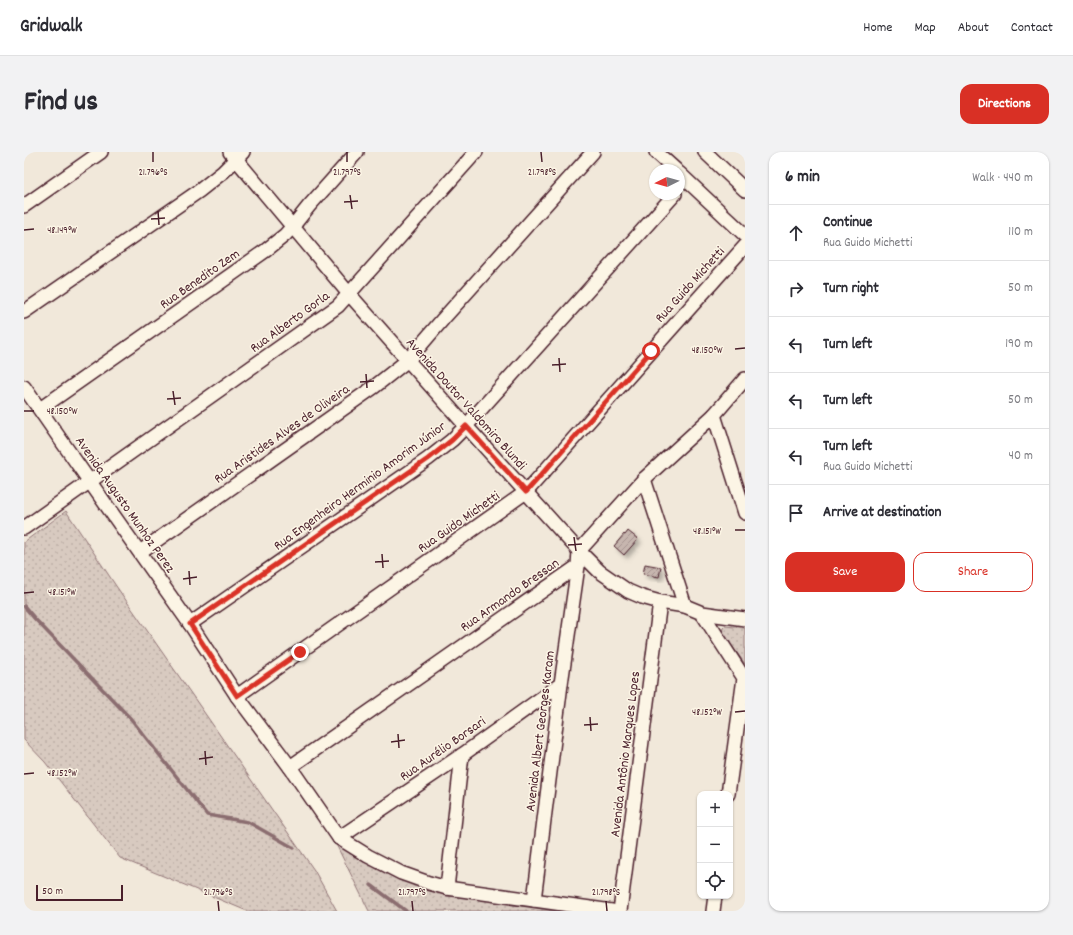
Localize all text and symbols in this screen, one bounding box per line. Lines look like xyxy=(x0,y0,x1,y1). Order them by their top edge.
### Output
text: Gridwalk xyxy=(20,14,83,41)
text: Home xyxy=(863,18,892,38)
text: Map xyxy=(914,18,936,38)
text: About xyxy=(958,18,989,38)
text: Contact xyxy=(1011,18,1053,38)
text: Find us xyxy=(24,84,98,124)
button: Directions xyxy=(960,84,1049,124)
north arrow xyxy=(649,164,685,200)
text: 21.796°S xyxy=(138,166,168,180)
text: 21.797°S xyxy=(333,166,361,180)
text: 21.798°S xyxy=(528,166,556,180)
text: 6 min xyxy=(785,166,820,190)
text: Walk · 440 m xyxy=(972,169,1033,188)
text: Continue xyxy=(823,212,872,234)
icon: ahead xyxy=(785,222,807,244)
text: 110 m xyxy=(1008,223,1033,242)
text: 48.149°W xyxy=(47,224,77,238)
text: Rua Guido Michetti xyxy=(823,234,912,253)
street label: Rua Guido Michetti xyxy=(651,243,730,328)
street label: Rua Benedito Zem xyxy=(156,245,244,315)
icon: right xyxy=(785,278,807,300)
text: Turn right xyxy=(823,278,879,300)
text: 50 m xyxy=(1008,279,1033,298)
street label: Rua Alberto Gorla xyxy=(246,287,334,358)
street label: Avenida Doutor Valdomiro Blundi xyxy=(400,334,531,475)
icon: left xyxy=(785,334,807,356)
text: Turn left xyxy=(823,334,872,356)
text: 190 m xyxy=(1005,335,1033,354)
route start xyxy=(642,342,660,360)
text: 48.150°W xyxy=(691,344,723,358)
street label: Rua Aristides Alves de Oliveira xyxy=(210,380,354,489)
icon: left xyxy=(785,390,807,412)
text: Turn left xyxy=(823,390,872,412)
text: 50 m xyxy=(1008,391,1033,410)
text: 48.150°W xyxy=(46,405,78,419)
street label: Rua Engenheiro Herminio Amorim Júnior xyxy=(270,417,451,556)
street label: Avenida Augusto Munhoz Perez xyxy=(70,433,180,578)
text: Turn left xyxy=(823,436,872,458)
icon: left xyxy=(785,446,807,468)
text: 40 m xyxy=(1009,447,1033,466)
text: Rua Guido Michetti xyxy=(823,458,912,477)
street label: Rua Guido Michetti xyxy=(414,487,505,558)
icon: arrive xyxy=(785,502,807,524)
text: Arrive at destination xyxy=(823,502,941,524)
text: 48.151°W xyxy=(693,525,721,539)
button: Save xyxy=(785,552,905,592)
button: Share xyxy=(913,552,1033,592)
street label: Rua Armando Bressan xyxy=(457,554,564,637)
text: 48.151°W xyxy=(48,586,76,600)
route end xyxy=(291,643,309,661)
street label: Avenida Albert Georges Karam xyxy=(521,650,561,813)
street label: Avenida Antônio Marques Lopes xyxy=(606,670,646,838)
text: 48.152°W xyxy=(692,706,722,720)
street label: Rua Aurélio Borsari xyxy=(396,712,491,787)
text: 48.152°W xyxy=(47,767,77,781)
map controls xyxy=(697,791,733,899)
button: + xyxy=(697,791,733,827)
button: − xyxy=(697,827,733,863)
button: locate xyxy=(697,863,733,899)
scale bar xyxy=(36,883,123,902)
text: 50 m xyxy=(42,884,63,900)
text: 21.796°S xyxy=(203,886,233,900)
text: 21.797°S xyxy=(398,886,426,900)
text: 21.798°S xyxy=(592,886,620,900)

